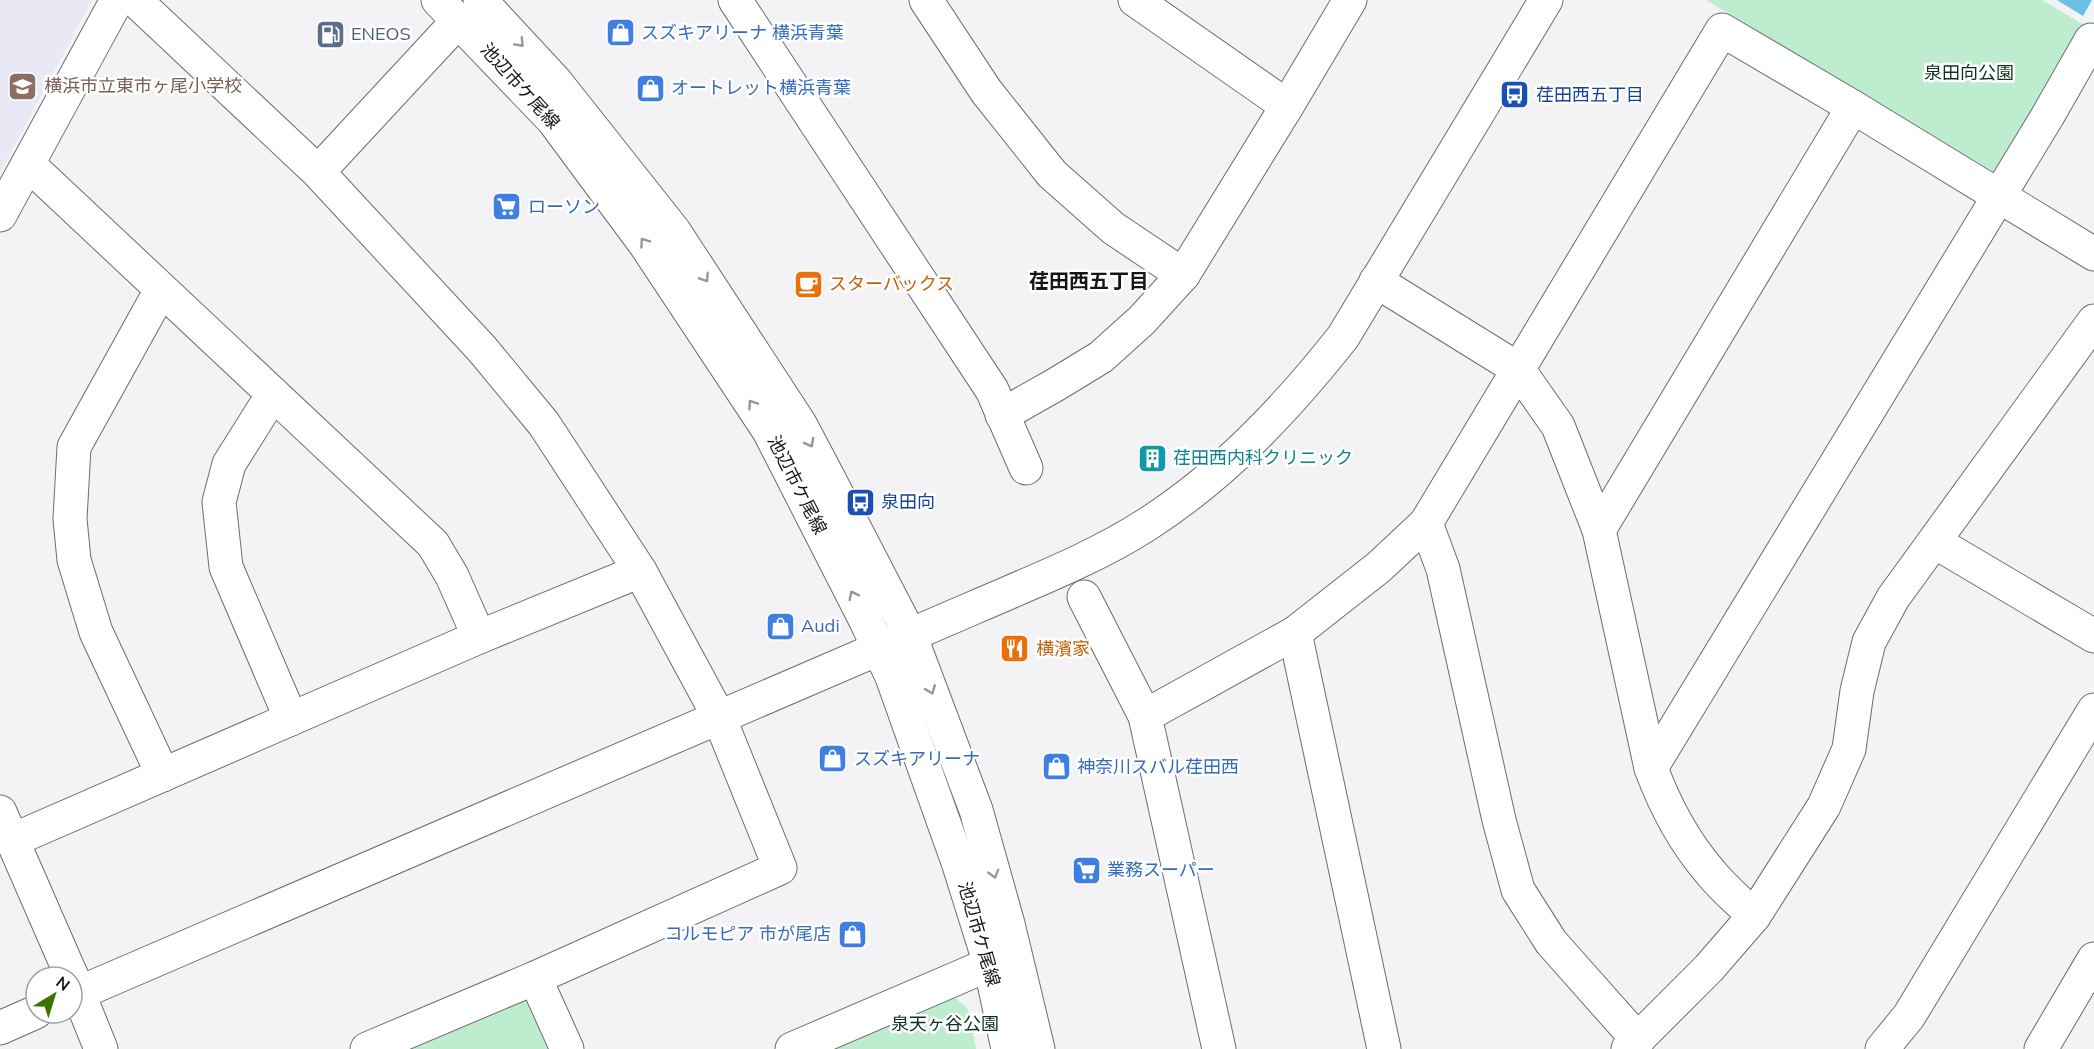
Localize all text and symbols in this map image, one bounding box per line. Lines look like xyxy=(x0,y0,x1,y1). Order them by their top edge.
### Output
shop icon: スズキアリーナ 横浜青葉 xyxy=(604,17,636,49)
fuel station icon: ENEOS xyxy=(314,18,346,50)
place label: スズキアリーナ 横浜青葉 xyxy=(641,21,844,44)
place label: ENEOS xyxy=(351,22,411,45)
one-way arrow xyxy=(512,36,523,47)
street label: 池辺市ケ尾線 xyxy=(476,38,565,133)
park label: 泉田向公園 xyxy=(1924,61,2014,84)
school or university icon: 横浜市立東市ヶ尾小学校 xyxy=(7,70,39,102)
shop icon: オートレット横浜青葉 xyxy=(634,72,666,104)
place label: 横浜市立東市ヶ尾小学校 xyxy=(44,74,242,97)
place label: オートレット横浜青葉 xyxy=(671,76,851,99)
bus stop icon: 荏田西五丁目 xyxy=(1499,79,1531,111)
place label: 荏田西五丁目 xyxy=(1536,83,1644,106)
supermarket icon: ローソン xyxy=(491,191,523,223)
place label: ローソン xyxy=(528,195,600,218)
one-way arrow xyxy=(640,238,651,249)
cafe icon: スターバックス xyxy=(792,268,824,300)
district label: 荏田西五丁目 xyxy=(1029,268,1149,293)
one-way arrow xyxy=(697,272,708,283)
place label: スターバックス xyxy=(829,272,954,295)
one-way arrow xyxy=(748,400,759,411)
street label: 池辺市ケ尾線 xyxy=(763,431,832,538)
one-way arrow xyxy=(803,436,814,447)
building icon: 荏田西内科クリニック xyxy=(1136,442,1168,474)
place label: 荏田西内科クリニック xyxy=(1173,446,1353,469)
bus stop icon: 泉田向 xyxy=(844,486,876,518)
place label: 泉田向 xyxy=(881,490,935,513)
one-way arrow xyxy=(849,591,860,601)
shop icon: Audi xyxy=(764,610,796,642)
place label: Audi xyxy=(801,614,840,637)
restaurant icon: 横濱家 xyxy=(999,633,1031,665)
place label: 横濱家 xyxy=(1036,637,1090,660)
one-way arrow xyxy=(924,684,937,695)
shop icon: スズキアリーナ xyxy=(817,743,849,775)
place label: スズキアリーナ xyxy=(854,747,980,770)
shop icon: 神奈川スバル荏田西 xyxy=(1040,751,1072,783)
place label: 神奈川スバル荏田西 xyxy=(1077,755,1239,778)
supermarket icon: 業務スーパー xyxy=(1070,854,1102,886)
place label: 業務スーパー xyxy=(1107,858,1215,881)
one-way arrow xyxy=(987,869,999,879)
street label: 池辺市ケ尾線 xyxy=(954,879,1005,989)
shop icon: コルモピア 市が尾店 xyxy=(836,918,868,950)
place label: コルモピア 市が尾店 xyxy=(664,922,831,945)
north arrow xyxy=(24,965,84,1025)
text: N xyxy=(52,972,74,995)
park label: 泉天ヶ谷公園 xyxy=(891,1012,999,1035)

